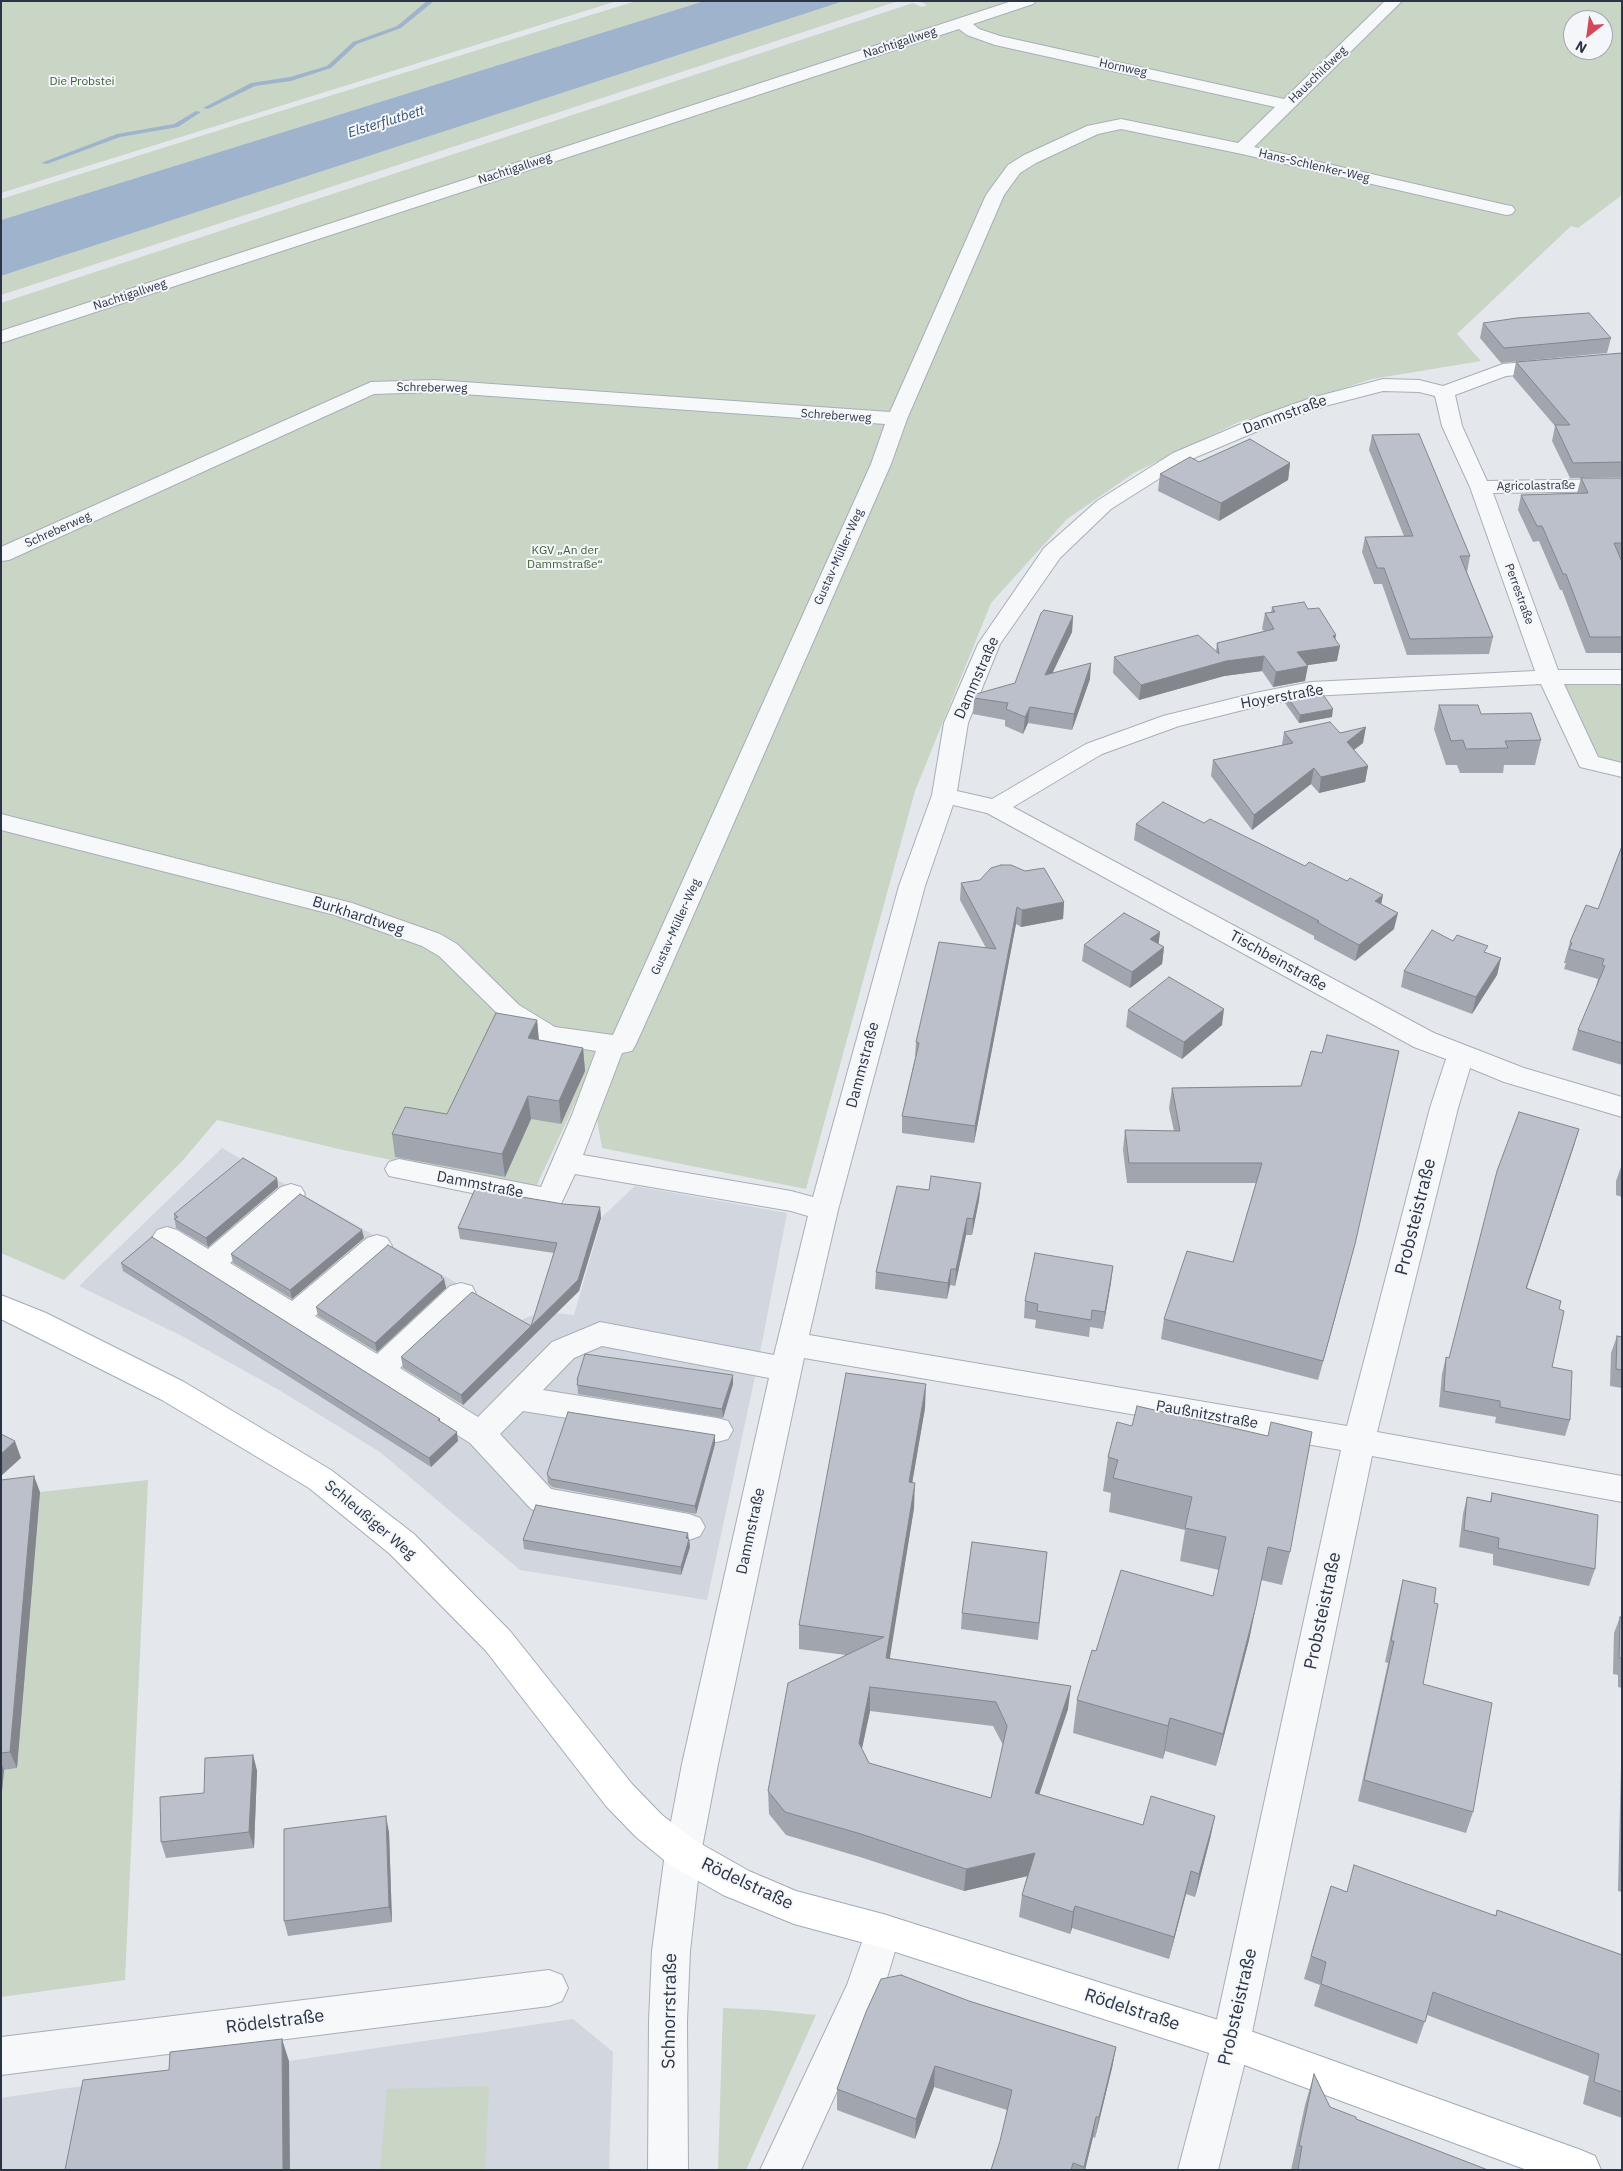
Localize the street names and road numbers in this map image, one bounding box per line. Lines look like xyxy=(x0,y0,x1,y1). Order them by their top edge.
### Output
street label: Nachtigallweg xyxy=(862,24,938,62)
street label: Hauschildweg xyxy=(1286,44,1350,106)
street label: Hornweg xyxy=(1098,56,1148,80)
street label: Hans-Schlenker-Weg xyxy=(1257,146,1371,186)
street label: Nachtigallweg xyxy=(477,150,553,188)
street label: Nachtigallweg xyxy=(92,276,168,314)
street label: Schreberweg xyxy=(396,380,468,396)
street label: Dammstraße xyxy=(1241,391,1329,439)
street label: Schreberweg xyxy=(800,406,872,426)
street label: Agricolastraße xyxy=(1496,478,1576,494)
street label: Gustav-Müller-Weg xyxy=(811,507,867,607)
street label: Schreberweg xyxy=(23,509,93,551)
street label: Perrestraße xyxy=(1501,561,1537,627)
street label: Dammstraße xyxy=(951,634,1003,722)
street label: Hoyerstraße xyxy=(1239,681,1325,713)
street label: Gustav-Müller-Weg xyxy=(648,877,704,977)
street label: Burkhardtweg xyxy=(310,893,406,939)
street label: Tischbeinstraße xyxy=(1226,927,1330,995)
street label: Dammstraße xyxy=(843,1020,883,1110)
street label: Probsteistraße xyxy=(1391,1156,1441,1278)
street label: Dammstraße xyxy=(435,1168,525,1202)
street label: Paußnitzstraße xyxy=(1155,1397,1259,1433)
street label: Schleußiger Weg xyxy=(321,1477,419,1563)
street label: Dammstraße xyxy=(733,1486,769,1576)
street label: Probsteistraße xyxy=(1300,1550,1346,1672)
street label: Rödelstraße xyxy=(698,1853,796,1915)
street label: Probsteistraße xyxy=(1214,1946,1262,2068)
street label: Schnorrstraße xyxy=(658,1953,682,2069)
street label: Rödelstraße xyxy=(1082,1984,1182,2036)
street label: Rödelstraße xyxy=(225,2005,325,2039)

